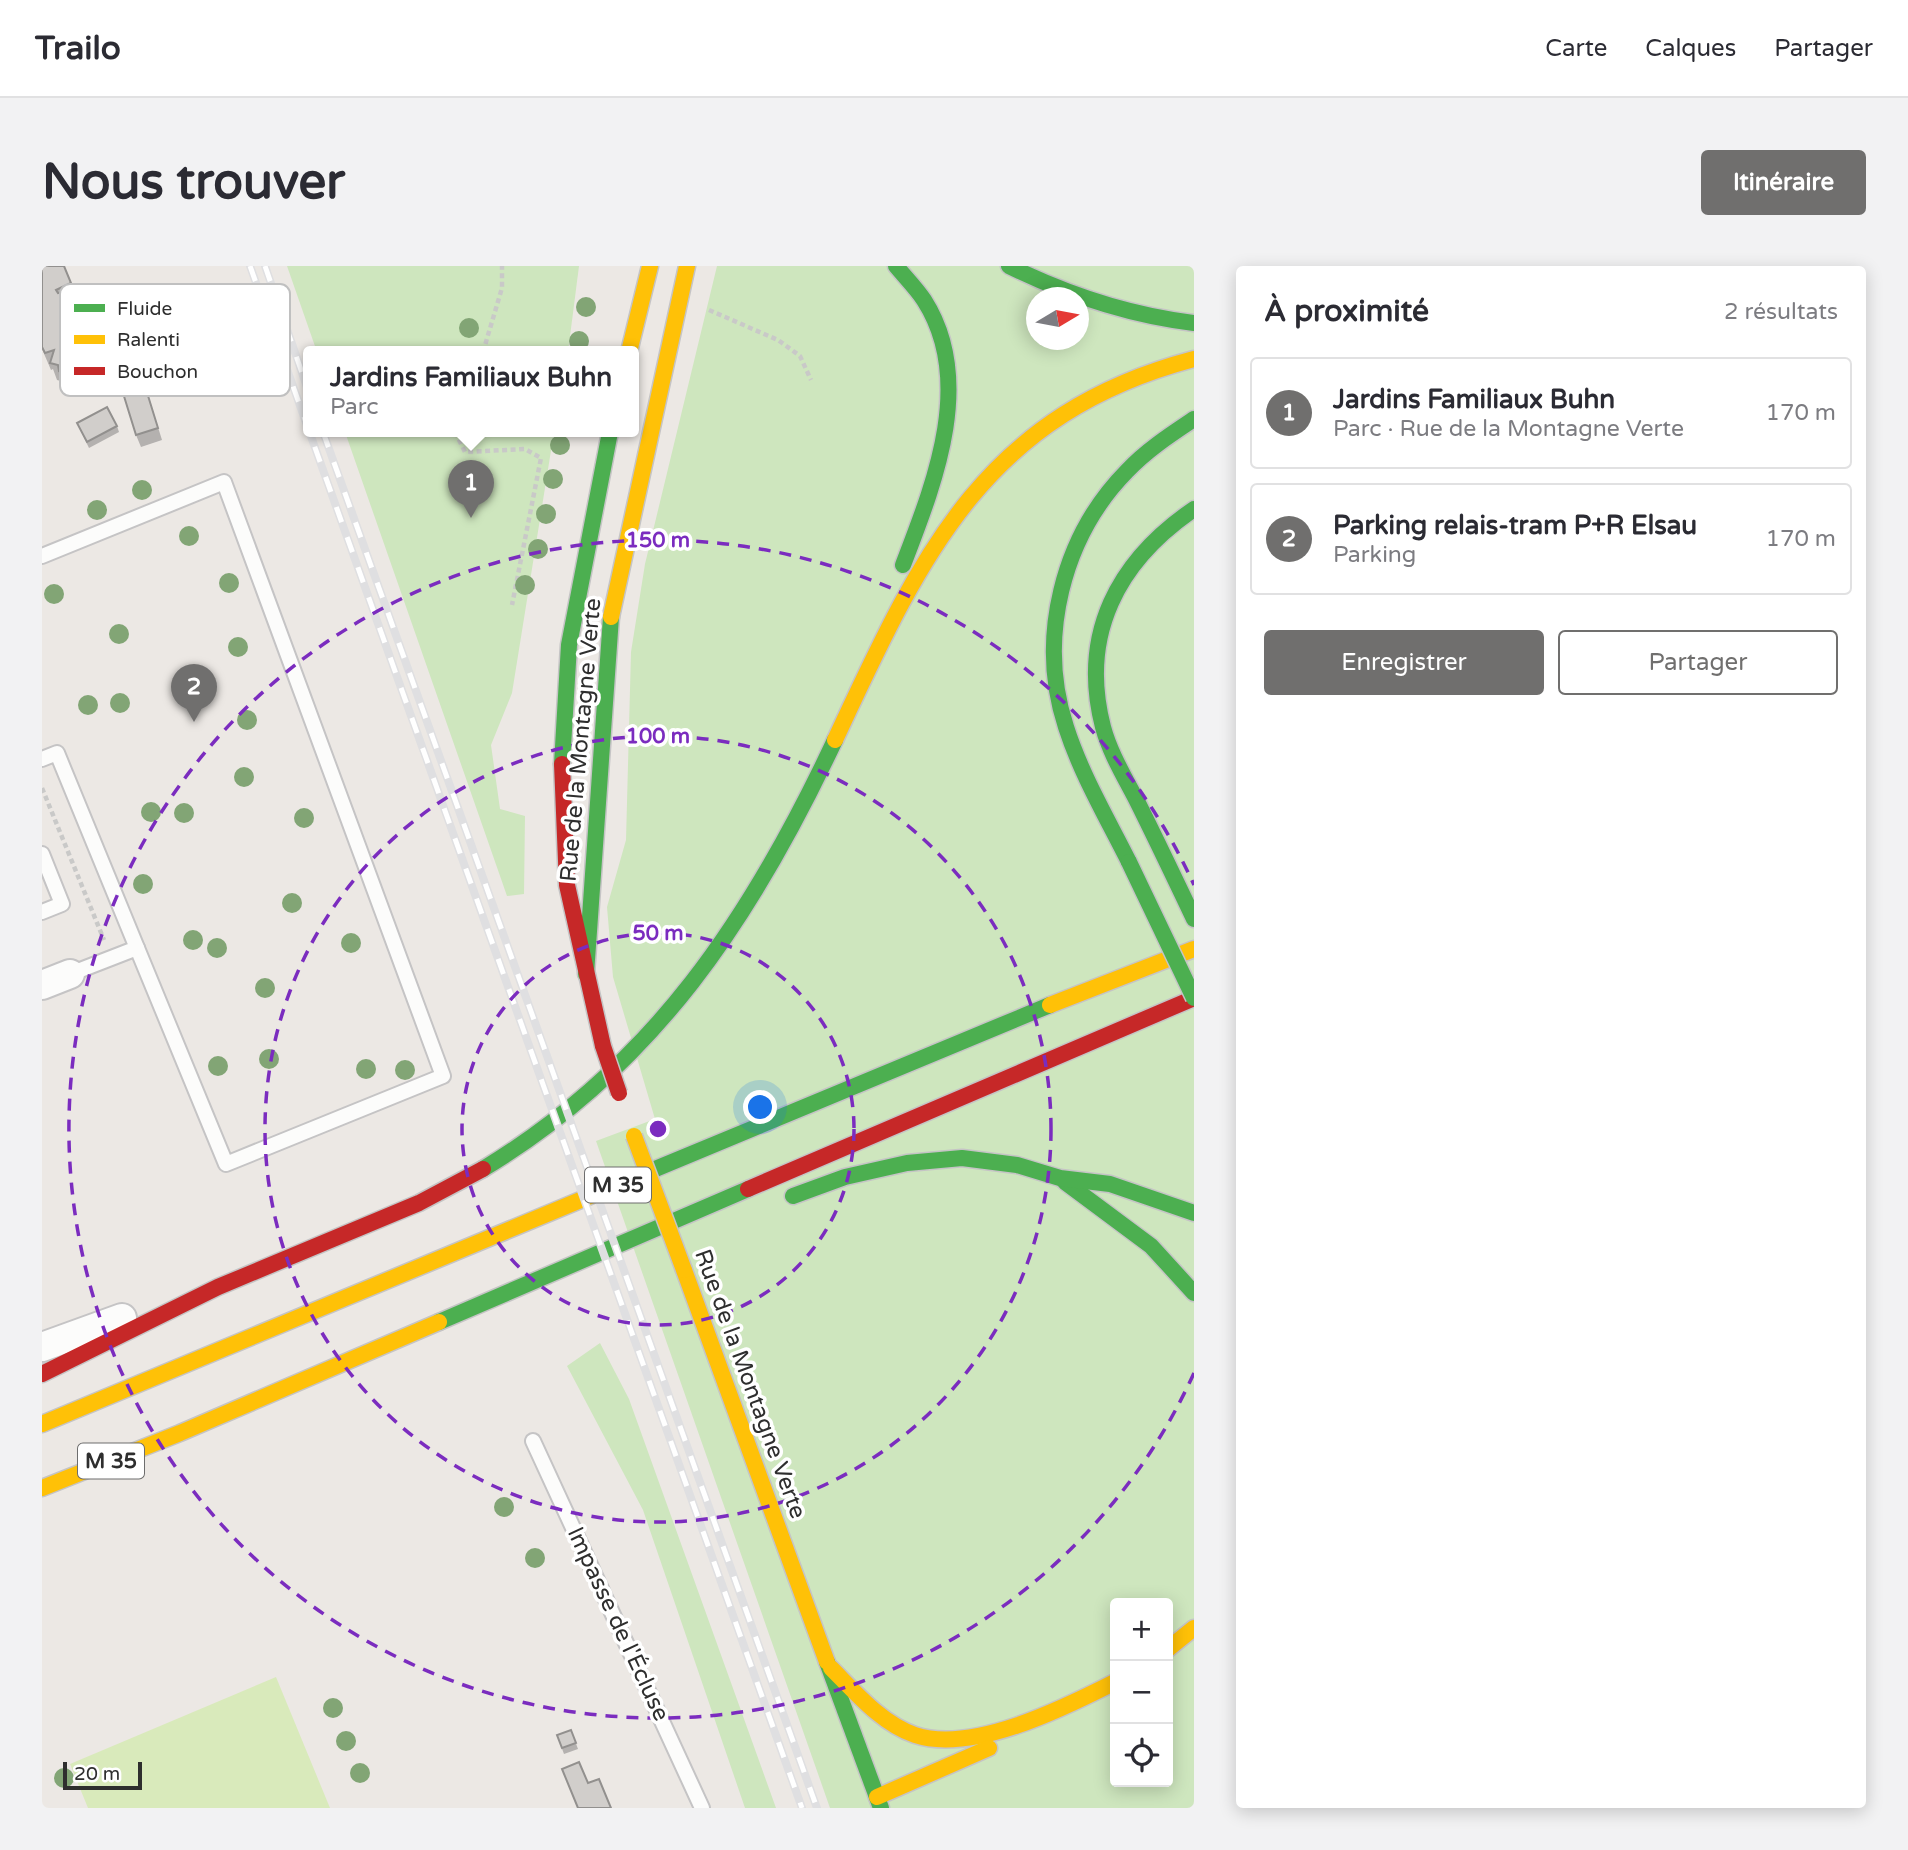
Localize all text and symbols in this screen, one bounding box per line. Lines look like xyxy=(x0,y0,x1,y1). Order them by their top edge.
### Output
text: Trailo xyxy=(35,29,121,68)
text: Carte xyxy=(1545,34,1607,63)
text: Calques xyxy=(1645,34,1736,63)
text: Partager xyxy=(1774,34,1873,63)
button: Itinéraire xyxy=(1701,150,1866,215)
text: Nous trouver xyxy=(42,153,345,212)
legend xyxy=(60,284,290,396)
north arrow xyxy=(1026,287,1089,350)
text: À proximité xyxy=(1264,293,1429,330)
text: Fluide xyxy=(117,298,172,320)
text: 2 résultats xyxy=(1724,298,1838,326)
text: Ralenti xyxy=(117,329,180,351)
popup xyxy=(303,346,639,437)
text: Bouchon xyxy=(117,361,198,383)
text: Jardins Familiaux Buhn xyxy=(330,362,612,393)
text: Jardins Familiaux Buhn xyxy=(1333,384,1615,415)
text: Parc xyxy=(330,393,378,421)
text: 1 xyxy=(1282,399,1296,427)
text: 170 m xyxy=(1766,399,1836,427)
text: Parc · Rue de la Montagne Verte xyxy=(1333,415,1684,443)
pin: 1 xyxy=(448,460,494,518)
text: Parking relais-tram P+R Elsau xyxy=(1333,510,1697,541)
text: 2 xyxy=(1282,525,1296,553)
text: 170 m xyxy=(1766,525,1836,553)
text: 150 m xyxy=(626,528,690,553)
text: Parking xyxy=(1333,541,1416,569)
street label: Rue de la Montagne Verte xyxy=(555,597,607,883)
button: Enregistrer xyxy=(1264,630,1544,695)
button: Partager xyxy=(1558,630,1838,695)
pin: 2 xyxy=(171,664,217,722)
text: 100 m xyxy=(626,724,690,749)
text: 50 m xyxy=(632,921,684,946)
your location xyxy=(743,1090,777,1124)
centre of rings xyxy=(646,1117,670,1141)
road number: M 35 xyxy=(585,1168,651,1202)
street label: Rue de la Montagne Verte xyxy=(688,1246,812,1522)
road number: M 35 xyxy=(78,1444,144,1478)
street label: Impasse de l'Écluse xyxy=(561,1523,675,1725)
map controls xyxy=(1110,1598,1173,1787)
button: + xyxy=(1110,1598,1173,1661)
button: − xyxy=(1110,1661,1173,1724)
button: locate xyxy=(1110,1724,1173,1787)
scale bar xyxy=(63,1759,142,1791)
text: 20 m xyxy=(74,1763,120,1785)

